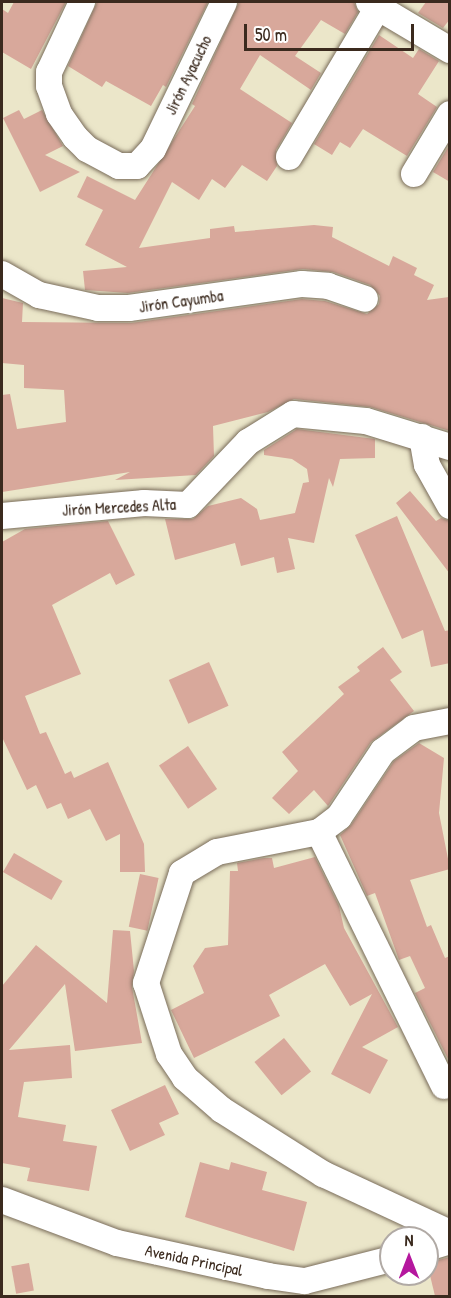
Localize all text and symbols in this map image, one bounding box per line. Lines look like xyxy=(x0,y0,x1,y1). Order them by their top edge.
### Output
scale bar xyxy=(247,12,416,50)
text: 50 m xyxy=(255,22,287,47)
street label: Jirón Ayacucho xyxy=(161,32,215,118)
street label: Jirón Cayumba xyxy=(138,286,224,316)
street label: Jirón Mercedes Alta xyxy=(62,494,176,520)
north arrow xyxy=(379,1226,439,1286)
text: N xyxy=(405,1229,413,1251)
street label: Avenida Principal xyxy=(143,1240,245,1280)

